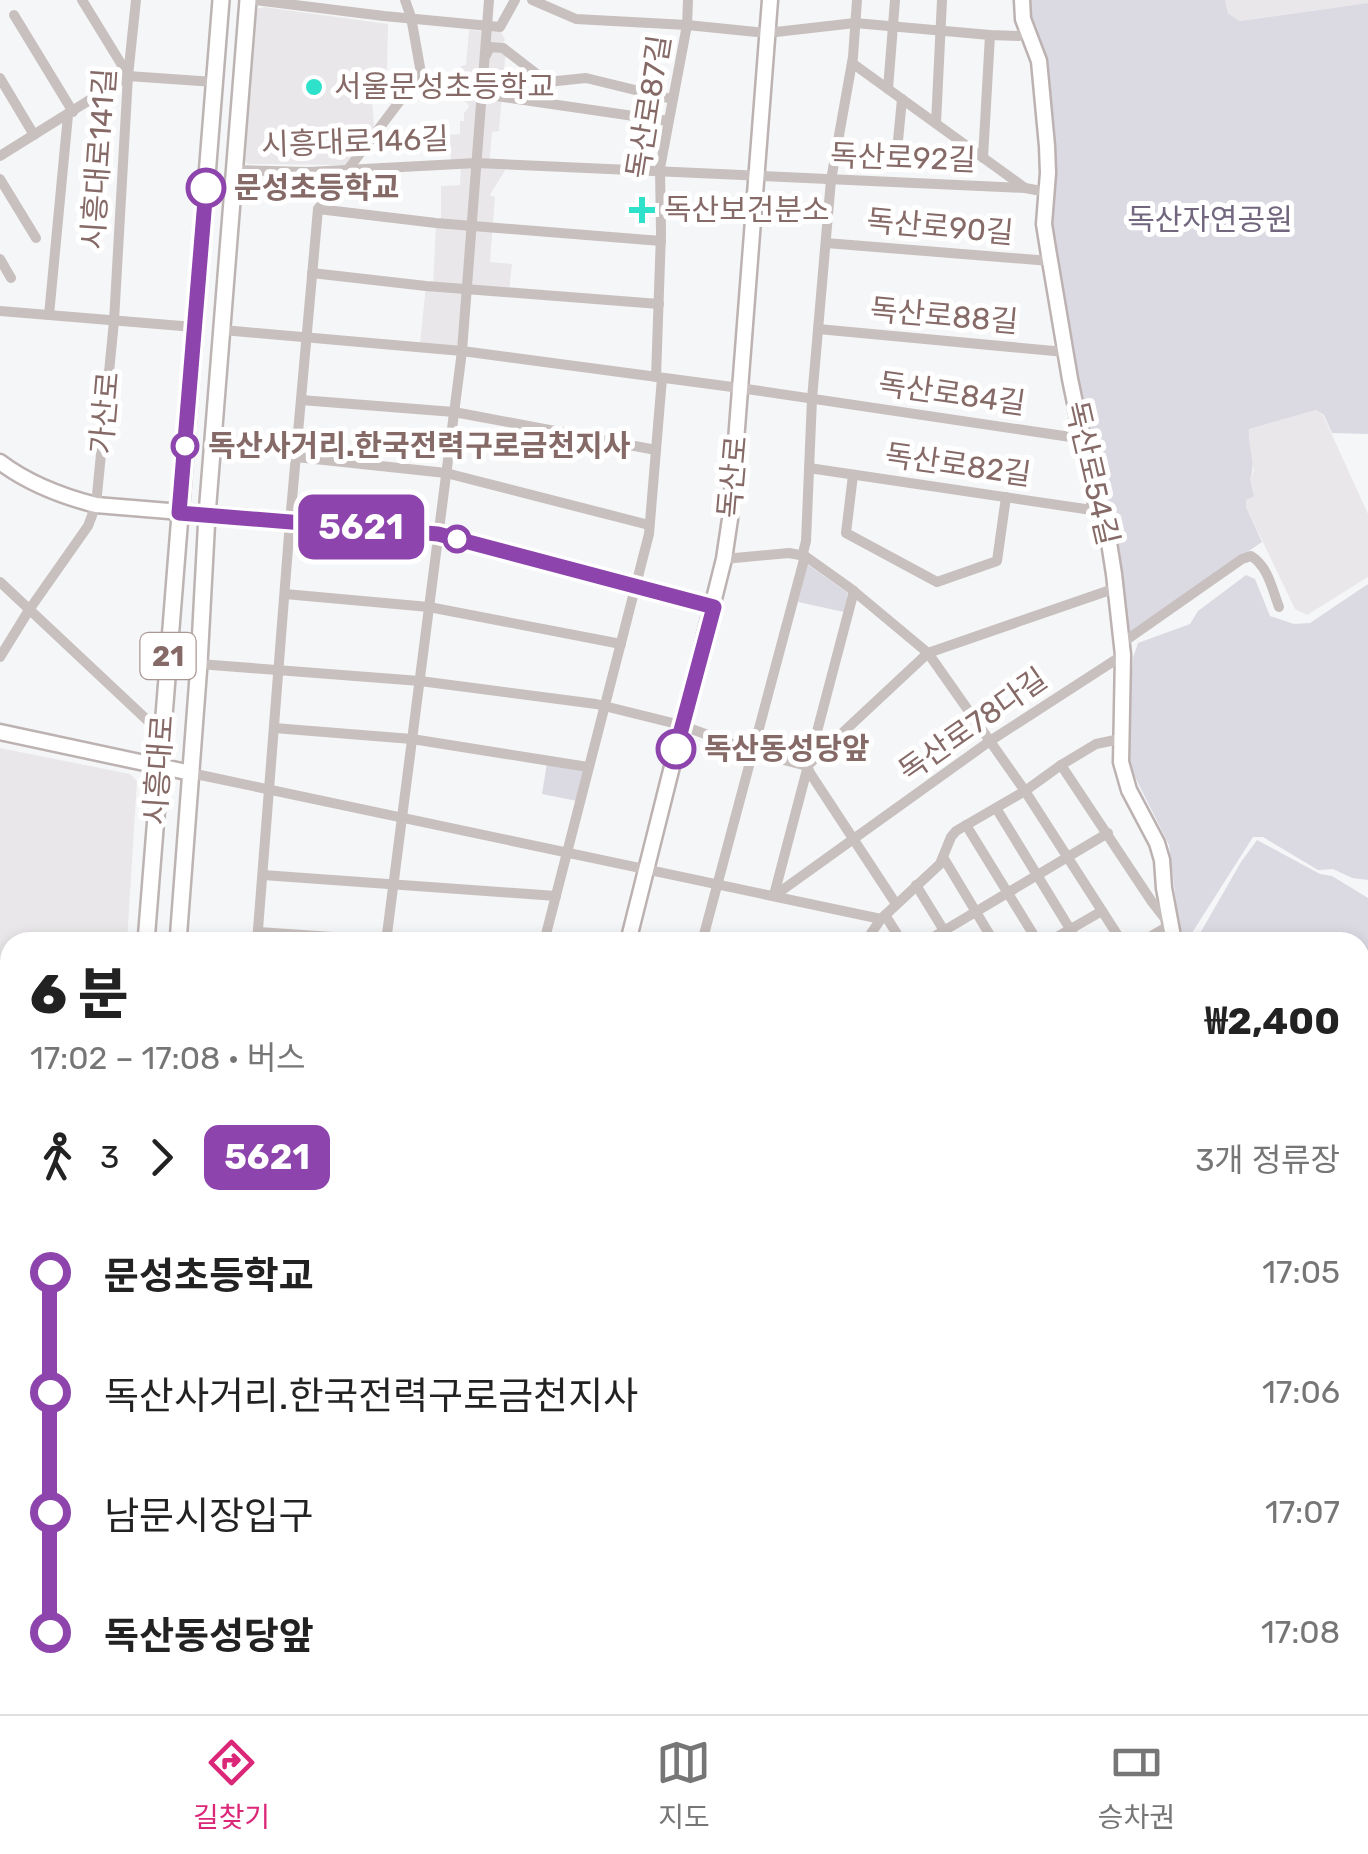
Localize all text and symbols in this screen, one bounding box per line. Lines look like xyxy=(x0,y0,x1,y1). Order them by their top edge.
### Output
street label: 독산로87길 xyxy=(620,33,678,181)
street label: 시흥대로141길 xyxy=(75,67,123,251)
place label: 서울문성초등학교 xyxy=(334,69,555,105)
marker: 서울문성초등학교 xyxy=(303,76,325,98)
street label: 시흥대로146길 xyxy=(261,121,449,163)
street label: 독산로92길 xyxy=(830,137,976,179)
marker: 문성초등학교 xyxy=(187,169,225,207)
place label: 문성초등학교 xyxy=(234,170,400,206)
place label: 독산보건분소 xyxy=(664,192,830,228)
marker: 독산보건분소 xyxy=(629,197,655,223)
park label: 독산자연공원 xyxy=(1127,202,1293,238)
street label: 독산로90길 xyxy=(865,203,1015,251)
street label: 독산로88길 xyxy=(868,292,1020,340)
street label: 독산로84길 xyxy=(876,366,1028,422)
street label: 가산로 xyxy=(83,370,127,456)
street label: 독산로54길 xyxy=(1058,397,1126,549)
place label: 독산사거리.한국전력구로금천지사 xyxy=(208,428,631,464)
marker: 독산사거리.한국전력구로금천지사 xyxy=(172,433,198,459)
street label: 독산로 xyxy=(711,434,755,520)
street label: 독산로82길 xyxy=(883,437,1033,493)
line badge: 5621 xyxy=(291,494,431,560)
text: 5621 xyxy=(318,506,404,548)
unlabelled marker xyxy=(444,526,470,552)
road number: 21 xyxy=(140,633,196,679)
street label: 독산로78다길 xyxy=(892,661,1054,789)
street label: 시흥대로 xyxy=(137,714,181,826)
marker: 독산동성당앞 xyxy=(657,730,695,768)
place label: 독산동성당앞 xyxy=(704,731,870,767)
text: 6 분 xyxy=(30,962,129,1027)
text: ₩2,400 xyxy=(1205,998,1340,1044)
text: 17:02 – 17:08 · 버스 xyxy=(30,1039,306,1077)
icon: walk xyxy=(30,1130,85,1185)
icon: forward xyxy=(134,1130,189,1185)
text: 5621 xyxy=(224,1136,310,1178)
text: 3 xyxy=(100,1138,119,1176)
text: 3개 정류장 xyxy=(1195,1141,1340,1179)
text: 문성초등학교 xyxy=(104,1253,314,1299)
text: 17:05 xyxy=(1262,1253,1340,1291)
text: 독산사거리.한국전력구로금천지사 xyxy=(104,1373,638,1419)
text: 17:06 xyxy=(1262,1373,1340,1411)
text: 남문시장입구 xyxy=(104,1493,314,1539)
text: 17:07 xyxy=(1265,1493,1340,1531)
text: 독산동성당앞 xyxy=(104,1613,314,1659)
text: 17:08 xyxy=(1261,1613,1340,1651)
tab: 길찾기 xyxy=(193,1735,270,1835)
tab: 지도 xyxy=(656,1735,711,1835)
tab: 승차권 xyxy=(1098,1735,1175,1835)

